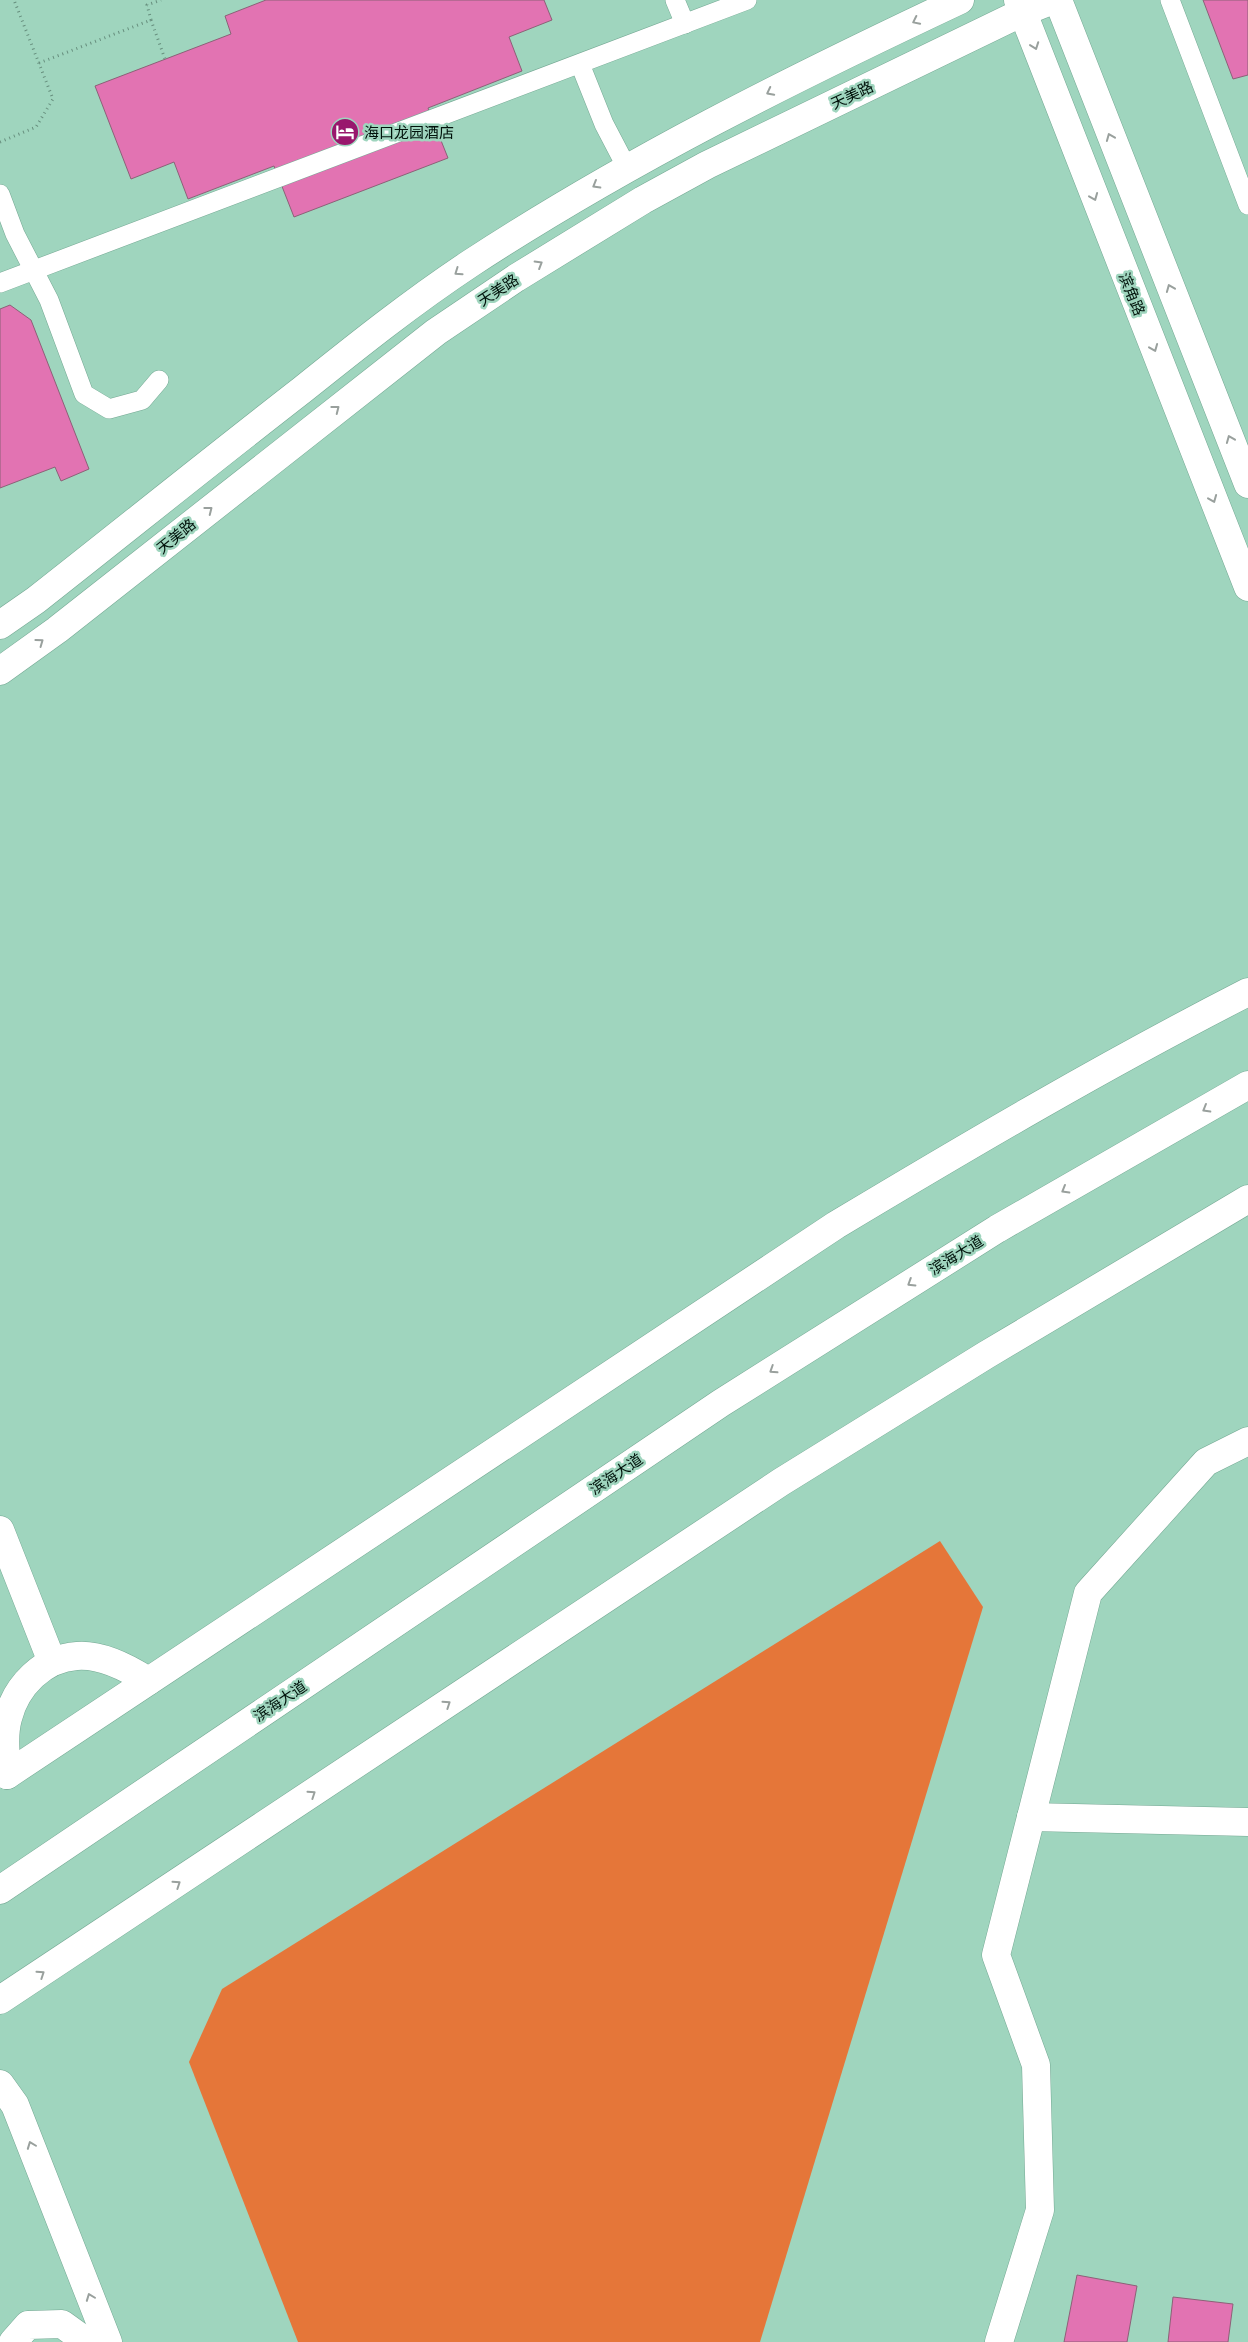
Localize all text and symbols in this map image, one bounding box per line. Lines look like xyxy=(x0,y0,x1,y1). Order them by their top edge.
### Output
one-way arrow xyxy=(912,15,921,25)
one-way arrow xyxy=(1029,41,1039,49)
street label: 天美路 xyxy=(828,77,876,113)
one-way arrow xyxy=(766,86,775,96)
hotel icon: 海口龙园酒店 xyxy=(330,117,360,147)
place label: 海口龙园酒店 xyxy=(364,123,454,142)
one-way arrow xyxy=(1106,133,1117,142)
one-way arrow xyxy=(592,179,601,189)
one-way arrow xyxy=(1088,192,1098,201)
one-way arrow xyxy=(534,260,543,270)
one-way arrow xyxy=(455,266,464,275)
street label: 天美路 xyxy=(474,270,522,310)
street label: 滨角路 xyxy=(1115,270,1149,318)
one-way arrow xyxy=(1166,284,1176,293)
one-way arrow xyxy=(1148,343,1158,352)
one-way arrow xyxy=(330,406,340,415)
one-way arrow xyxy=(1226,435,1236,444)
one-way arrow xyxy=(1208,495,1218,503)
one-way arrow xyxy=(203,507,212,515)
street label: 天美路 xyxy=(153,514,199,558)
one-way arrow xyxy=(34,639,43,648)
one-way arrow xyxy=(1202,1103,1211,1113)
one-way arrow xyxy=(1061,1184,1070,1194)
street label: 滨海大道 xyxy=(926,1231,986,1279)
one-way arrow xyxy=(907,1277,916,1286)
one-way arrow xyxy=(770,1364,779,1373)
street label: 滨海大道 xyxy=(586,1449,646,1499)
street label: 滨海大道 xyxy=(250,1676,310,1726)
one-way arrow xyxy=(442,1701,451,1710)
one-way arrow xyxy=(306,1791,316,1800)
one-way arrow xyxy=(171,1881,180,1890)
one-way arrow xyxy=(35,1971,45,1980)
one-way arrow xyxy=(26,2141,37,2150)
one-way arrow xyxy=(86,2293,96,2301)

